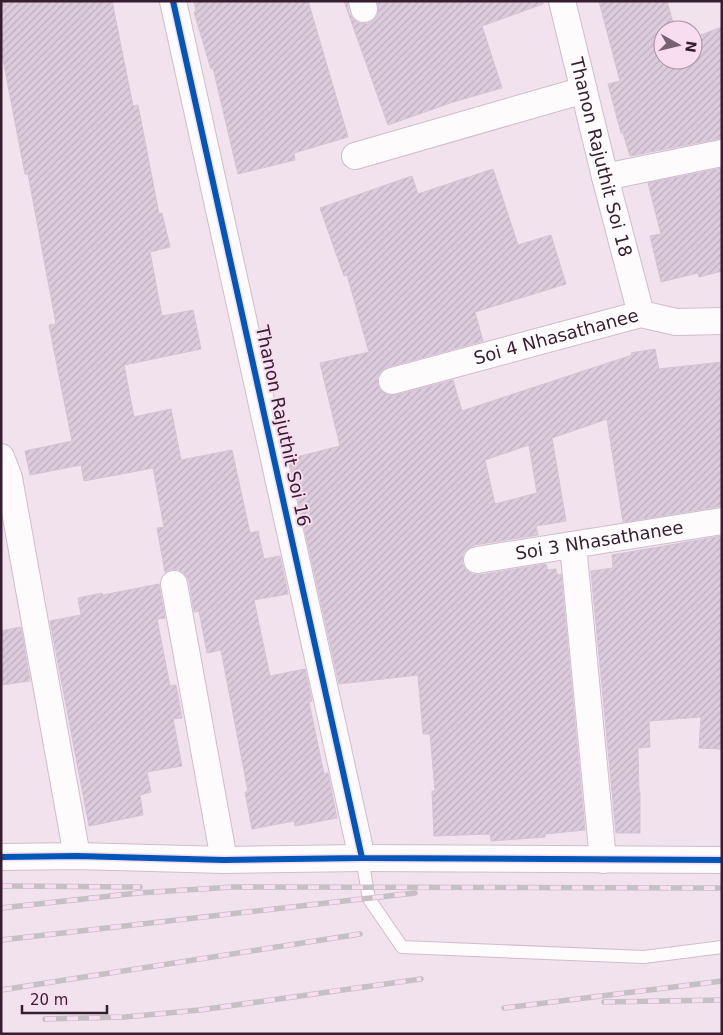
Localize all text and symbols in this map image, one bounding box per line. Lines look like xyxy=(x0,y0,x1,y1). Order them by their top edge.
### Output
north arrow xyxy=(653,20,703,70)
text: N xyxy=(682,40,700,54)
street label: Thanon Rajuthit Soi 18 xyxy=(566,54,637,259)
street label: Soi 4 Nhasathanee xyxy=(471,304,641,369)
street label: Thanon Rajuthit Soi 16 xyxy=(252,323,315,528)
street label: Soi 3 Nhasathanee xyxy=(514,516,685,564)
scale bar xyxy=(22,982,108,1014)
text: 20 m xyxy=(30,991,68,1009)

